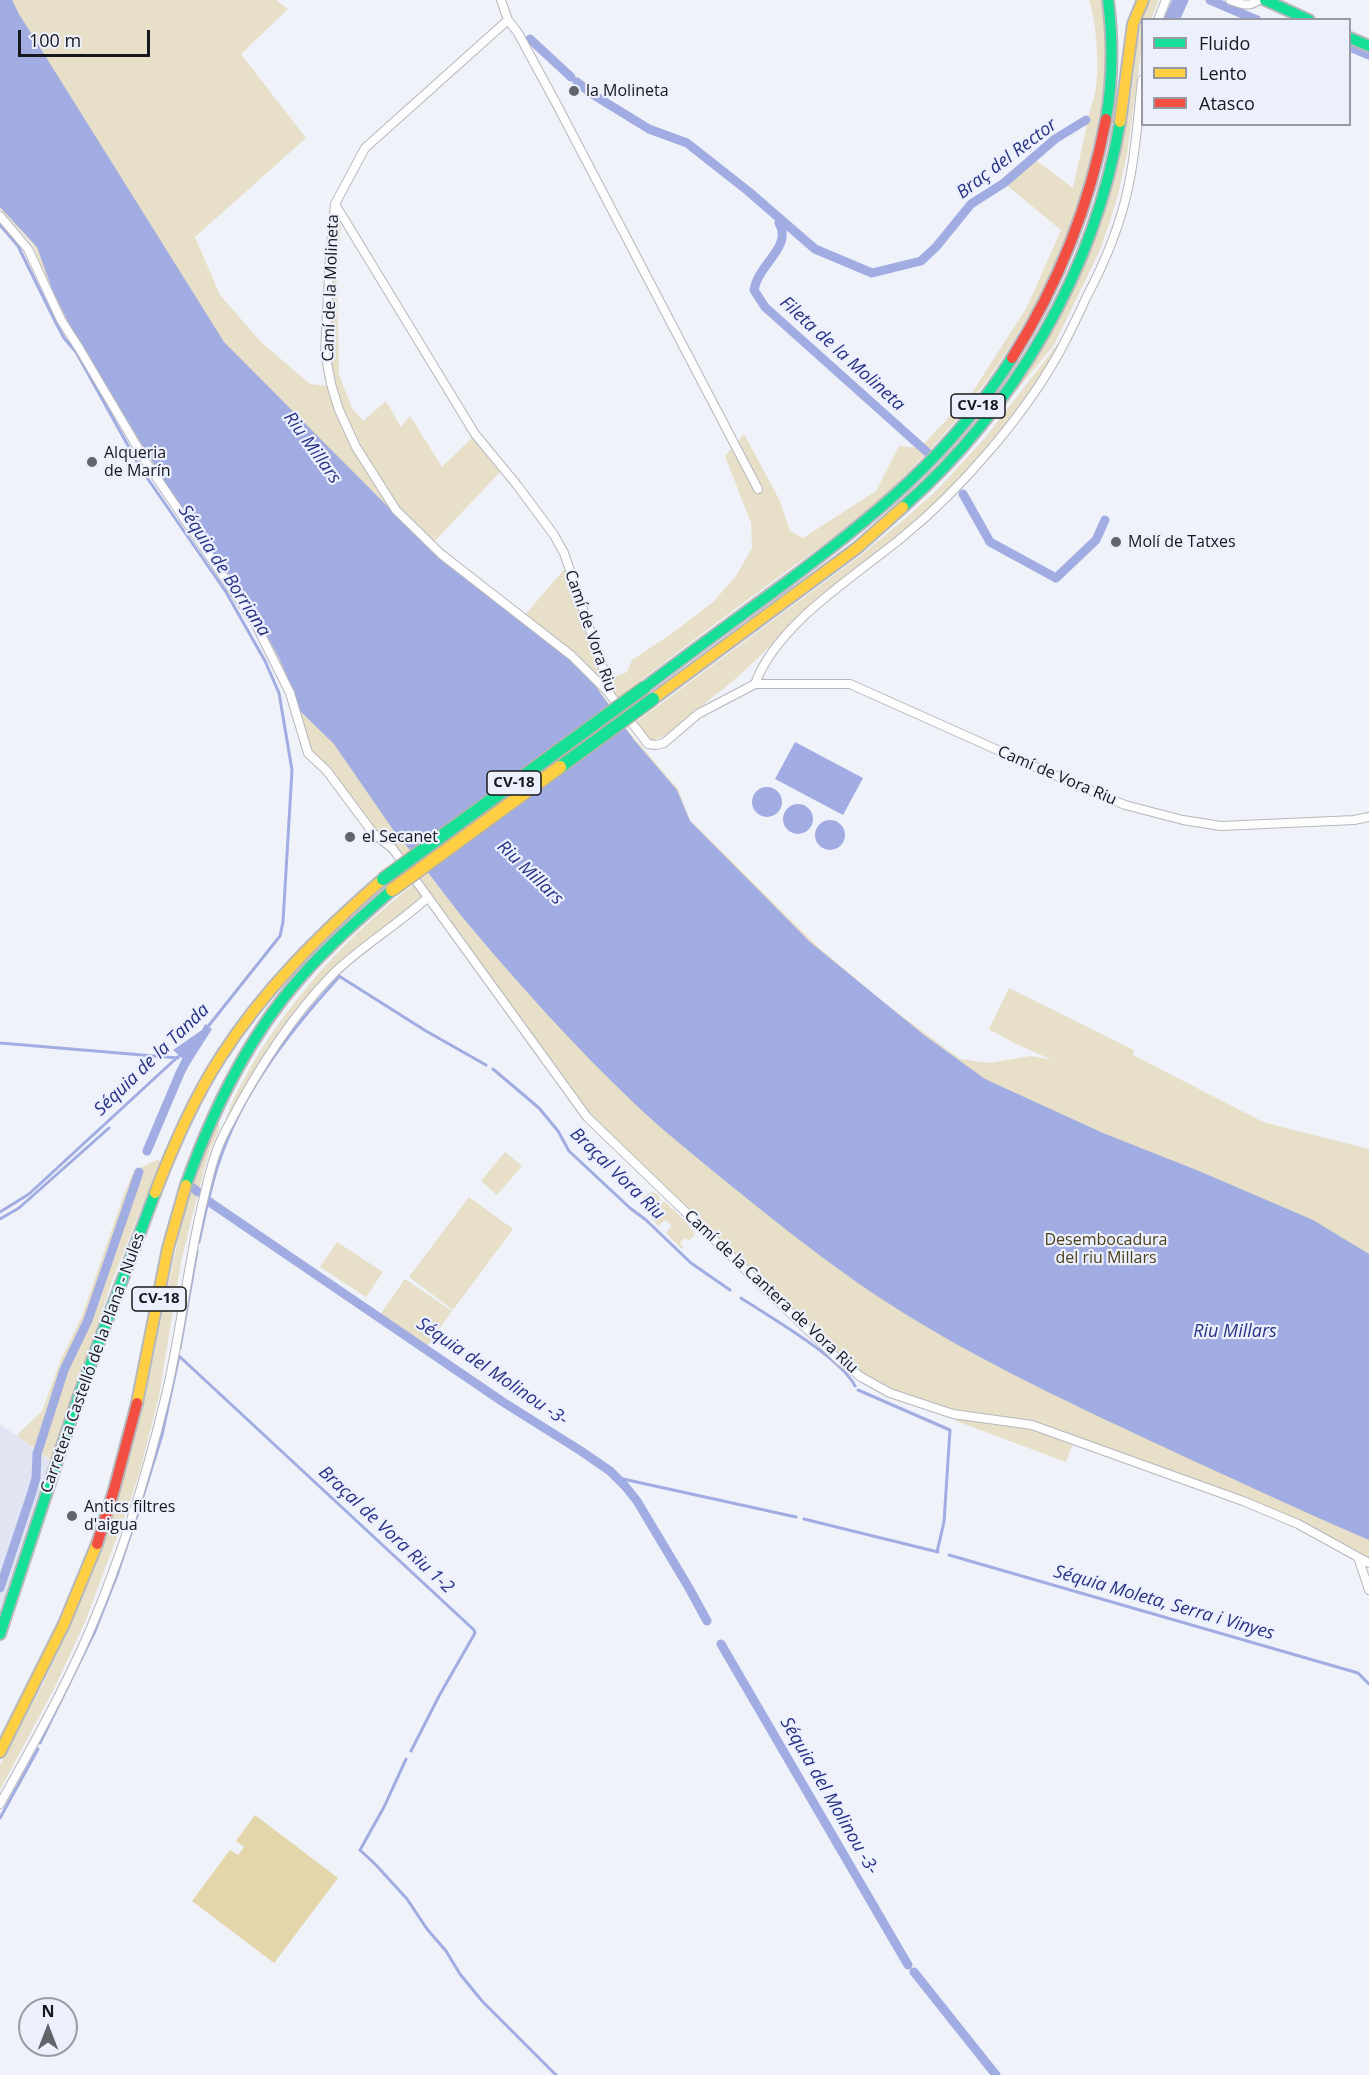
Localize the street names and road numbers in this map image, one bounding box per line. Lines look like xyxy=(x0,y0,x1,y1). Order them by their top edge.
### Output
street label: Camí de la Molineta xyxy=(319,214,343,362)
road number: CV-18 xyxy=(951,394,1005,418)
street label: Camí de Vora Riu xyxy=(560,568,620,694)
street label: Camí de Vora Riu xyxy=(995,742,1119,810)
road number: CV-18 xyxy=(487,771,541,795)
street label: Camí de la Cantera de Vora Riu xyxy=(680,1206,862,1378)
street label: Carretera Castelló de la Plana - Nules xyxy=(37,1230,149,1496)
road number: CV-18 xyxy=(132,1287,186,1311)

